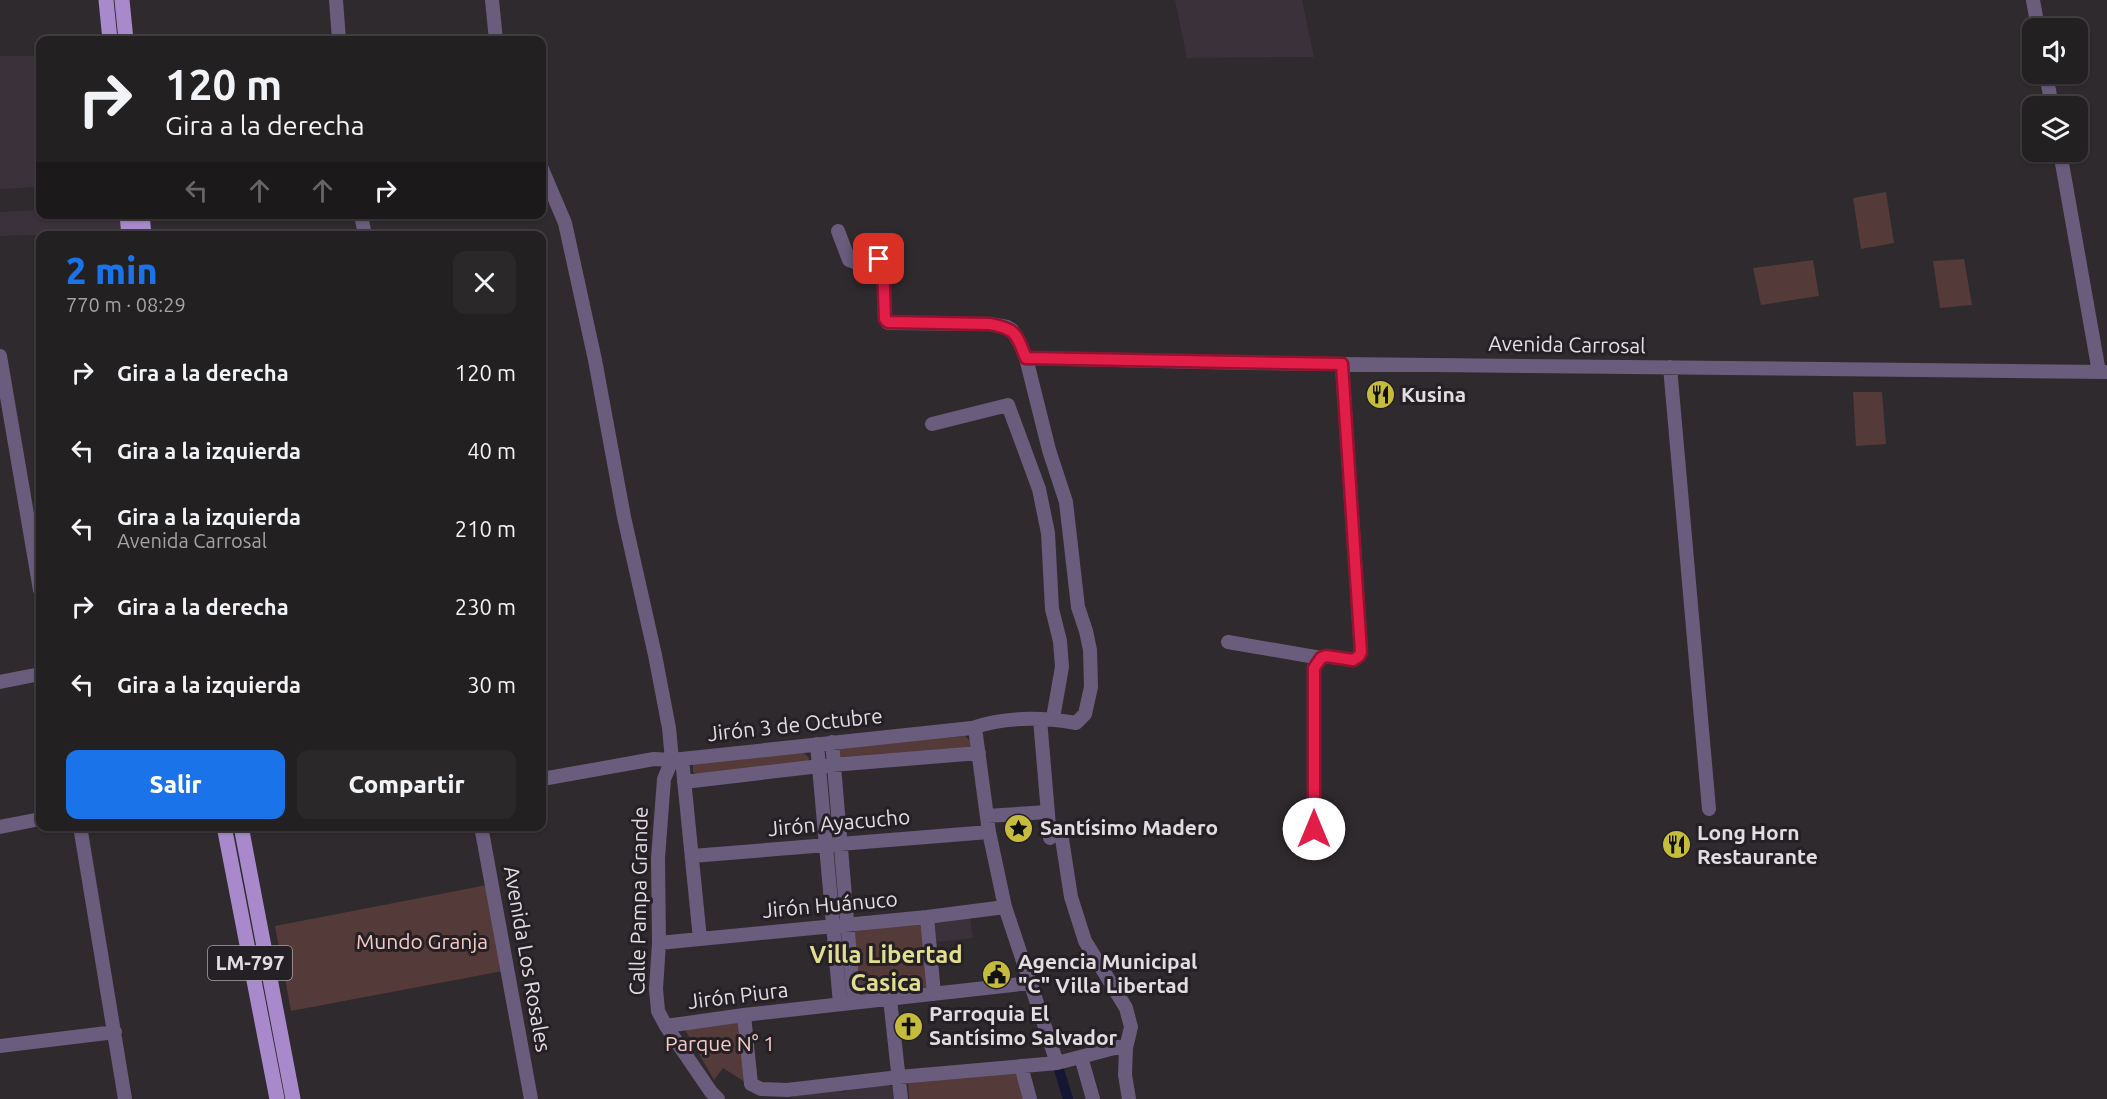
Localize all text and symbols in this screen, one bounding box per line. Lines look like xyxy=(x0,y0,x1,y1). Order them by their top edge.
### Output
map controls xyxy=(2022,18,2088,162)
button: sound xyxy=(2022,18,2088,84)
icon: right xyxy=(66,60,144,138)
text: 120 m xyxy=(165,61,282,108)
button: layers xyxy=(2022,96,2088,162)
text: Gira a la derecha xyxy=(165,110,365,140)
icon: left xyxy=(180,174,213,207)
icon: ahead xyxy=(243,174,276,207)
icon: ahead xyxy=(306,174,339,207)
icon: right xyxy=(369,174,402,207)
pin xyxy=(853,233,904,284)
icon: arrive xyxy=(862,242,895,275)
text: 2 min xyxy=(66,250,158,291)
button: close xyxy=(453,251,516,314)
text: 770 m · 08:29 xyxy=(66,293,186,316)
street label: Avenida Carrosal xyxy=(1488,331,1646,357)
icon: right xyxy=(66,356,99,389)
text: Gira a la derecha xyxy=(117,360,289,385)
text: 120 m xyxy=(455,360,516,385)
restaurant icon: Kusina xyxy=(1364,379,1396,411)
place label: Kusina xyxy=(1401,382,1466,406)
icon: left xyxy=(66,434,99,467)
text: Gira a la izquierda xyxy=(117,438,301,463)
text: 40 m xyxy=(467,438,516,463)
text: Gira a la izquierda xyxy=(117,504,301,529)
icon: left xyxy=(66,512,99,545)
text: 210 m xyxy=(455,516,516,541)
text: Avenida Carrosal xyxy=(117,529,267,552)
icon: right xyxy=(66,590,99,623)
text: Gira a la derecha xyxy=(117,594,289,619)
text: 230 m xyxy=(455,594,516,619)
icon: left xyxy=(66,668,99,701)
text: Gira a la izquierda xyxy=(117,672,301,697)
text: 30 m xyxy=(467,672,516,697)
street label: Jirón 3 de Octubre xyxy=(706,703,884,745)
button: Salir xyxy=(66,750,285,819)
button: Compartir xyxy=(297,750,516,819)
position arrow xyxy=(1282,797,1346,861)
street label: Jirón Ayacucho xyxy=(767,804,911,840)
street label: Calle Pampa Grande xyxy=(624,806,652,996)
place icon: Santísimo Madero xyxy=(1003,812,1035,844)
place label: Santísimo Madero xyxy=(1040,815,1218,839)
place label: Long Horn Restaurante xyxy=(1697,820,1818,868)
restaurant icon: Long Horn Restaurante xyxy=(1660,829,1692,861)
street label: Avenida Los Rosales xyxy=(500,864,556,1054)
street label: Jirón Huánuco xyxy=(761,886,899,922)
park label: Mundo Granja xyxy=(356,929,488,953)
district label: Villa Libertad Casica xyxy=(809,941,963,996)
road number: LM-797 xyxy=(208,946,292,980)
place label: Agencia Municipal "C" Villa Libertad xyxy=(1018,949,1197,997)
public building icon: Agencia Municipal "C" Villa Libertad xyxy=(981,958,1013,990)
street label: Jirón Piura xyxy=(686,977,789,1013)
place label: Parroquia El Santísimo Salvador xyxy=(929,1001,1118,1049)
church icon: Parroquia El Santísimo Salvador xyxy=(892,1010,924,1042)
park label: Parque N° 1 xyxy=(665,1031,775,1055)

